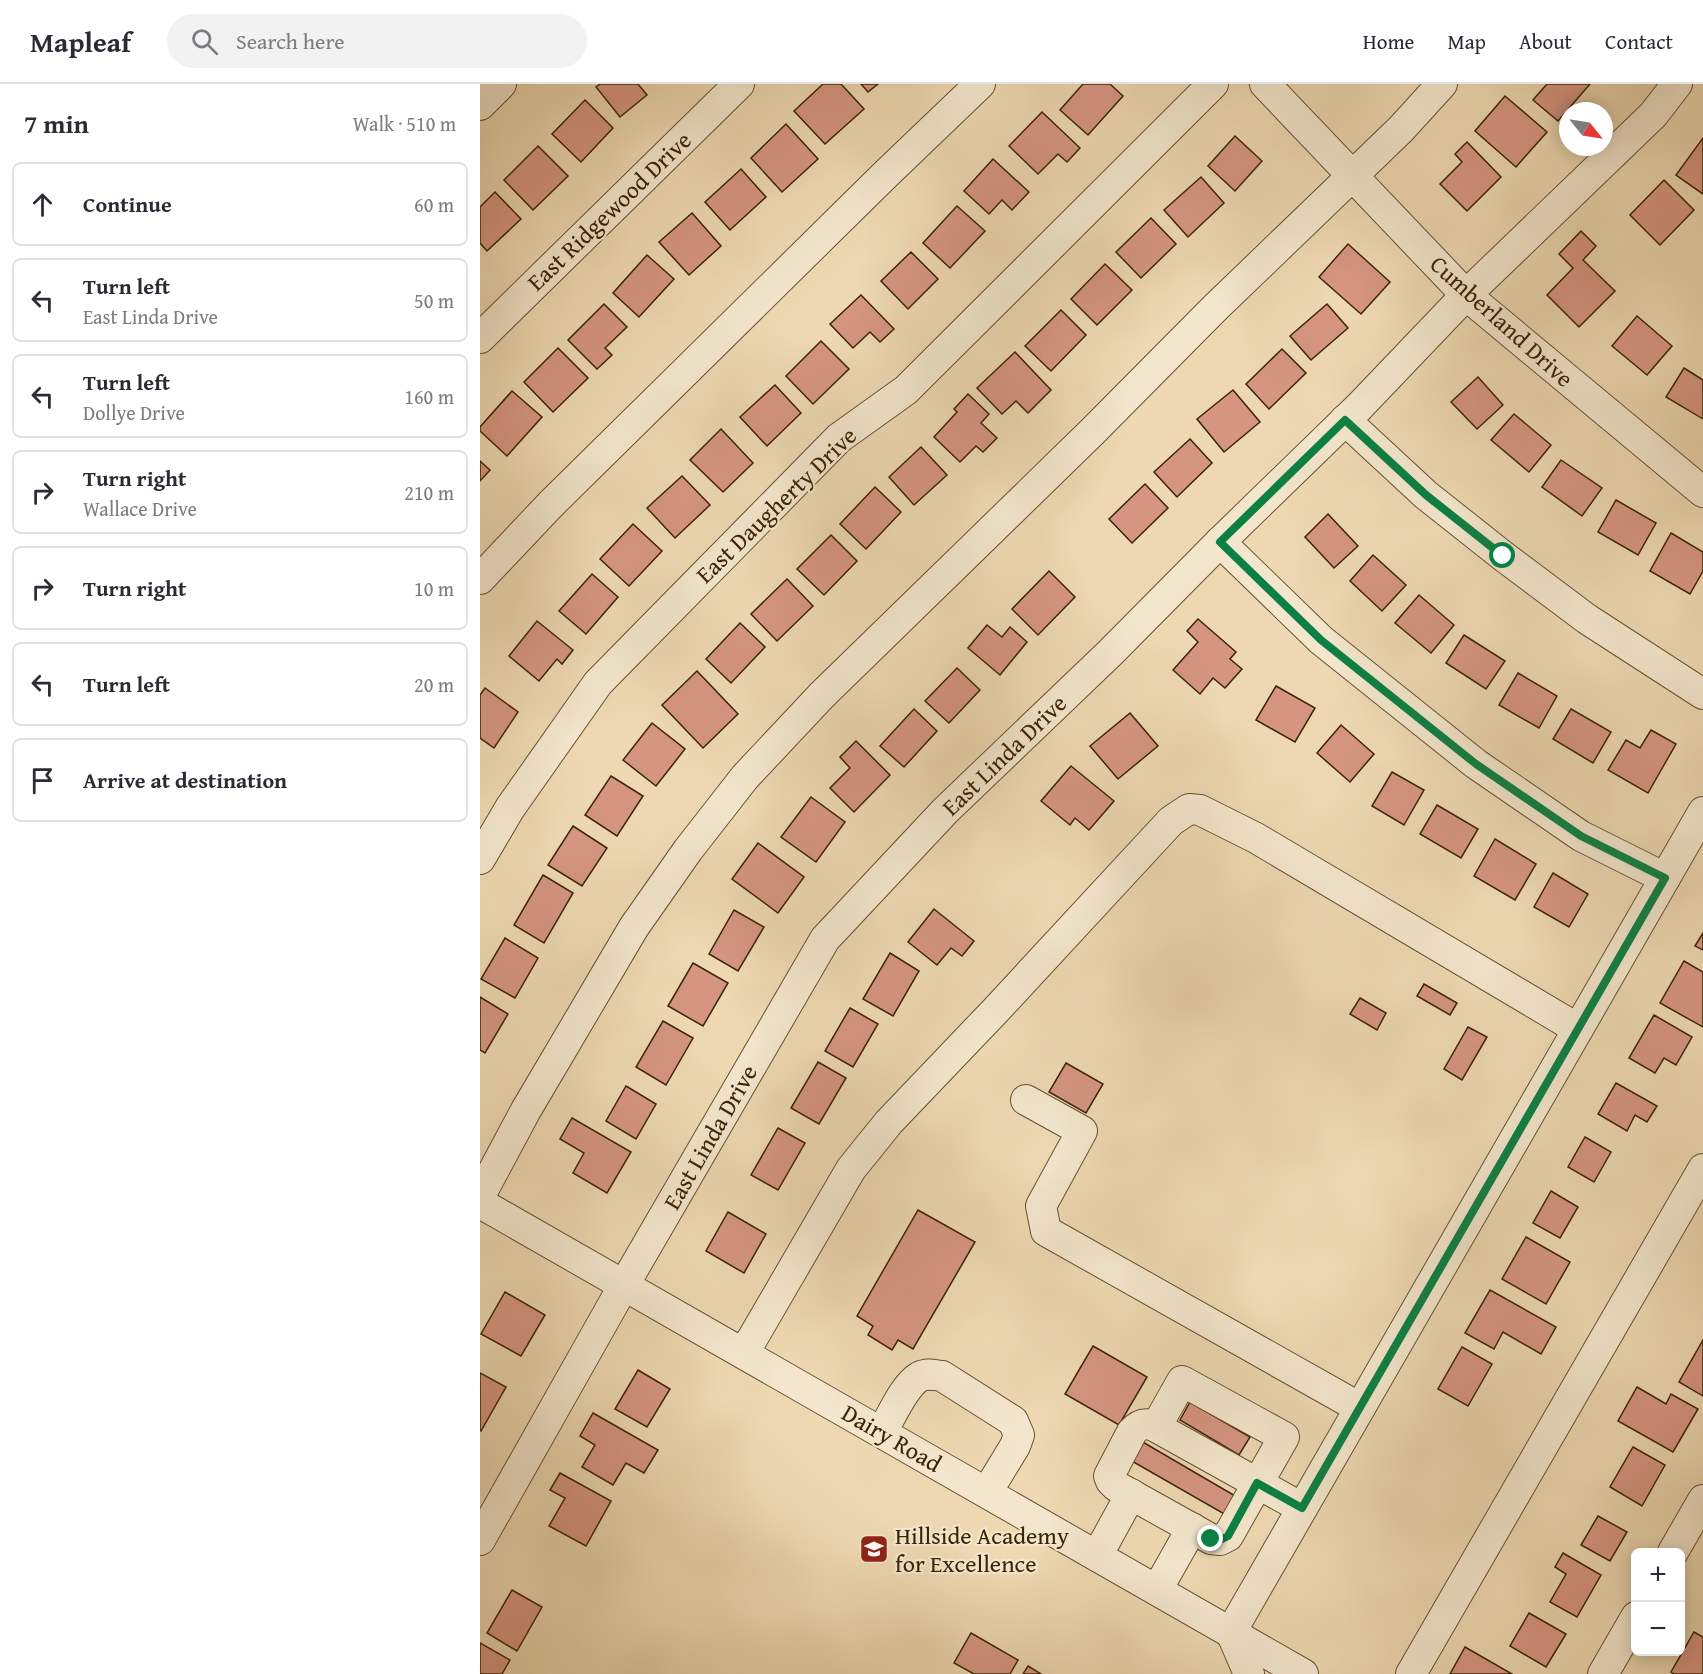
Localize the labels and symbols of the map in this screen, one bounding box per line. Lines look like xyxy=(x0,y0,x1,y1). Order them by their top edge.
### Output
north arrow xyxy=(1559,102,1613,156)
street label: East Ridgewood Drive xyxy=(519,123,699,299)
street label: Cumberland Drive xyxy=(1422,247,1582,395)
street label: East Daugherty Drive xyxy=(688,419,864,591)
route start xyxy=(1489,542,1515,568)
street label: East Linda Drive xyxy=(934,686,1074,824)
street label: East Linda Drive xyxy=(654,1058,766,1216)
street label: Dairy Road xyxy=(836,1395,949,1481)
place label: Hillside Academy for Excellence xyxy=(895,1518,1069,1581)
route end xyxy=(1197,1525,1223,1551)
school or university icon: Hillside Academy for Excellence xyxy=(858,1533,890,1565)

